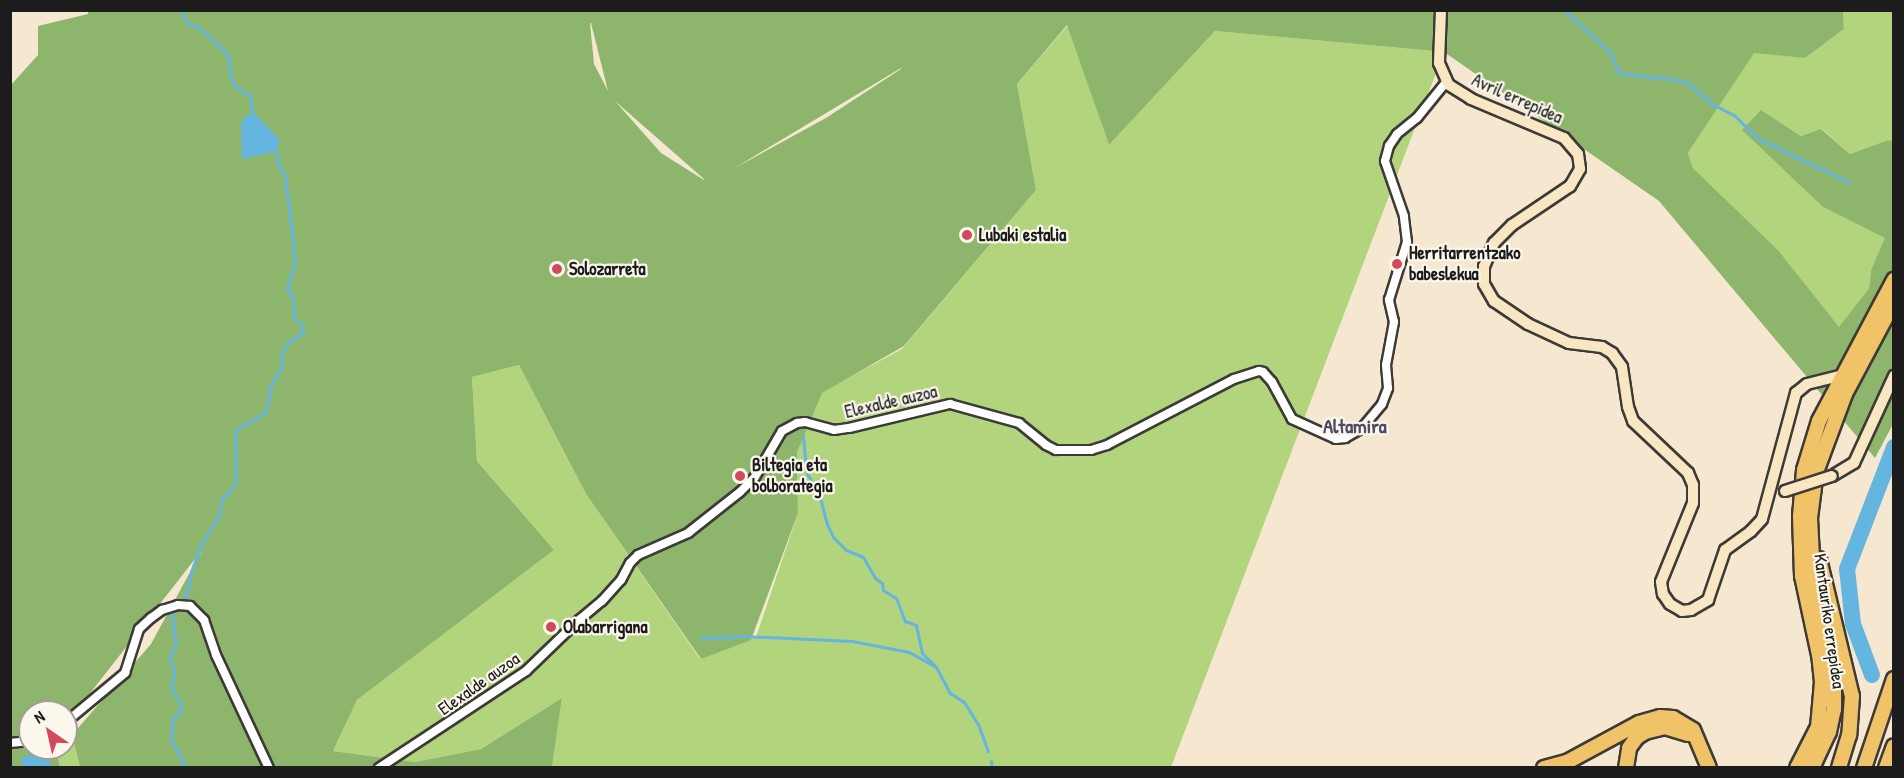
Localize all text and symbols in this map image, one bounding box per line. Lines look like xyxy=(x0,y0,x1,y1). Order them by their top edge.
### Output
street label: Avril errepidea xyxy=(1468,69,1566,129)
place label: Lubaki estalia xyxy=(979,224,1066,246)
marker: Lubaki estalia xyxy=(960,228,974,242)
place label: Herritarrentzako babeslekua xyxy=(1409,243,1521,286)
marker: Herritarrentzako babeslekua xyxy=(1390,257,1404,271)
place label: Solozarreta xyxy=(569,258,646,280)
marker: Solozarreta xyxy=(550,262,564,276)
street label: Elexalde auzoa xyxy=(843,381,939,423)
district label: Altamira xyxy=(1323,413,1387,437)
place label: Biltegia eta bolborategia xyxy=(752,455,833,498)
marker: Biltegia eta bolborategia xyxy=(733,469,747,483)
street label: Kantauriko errepidea xyxy=(1809,552,1849,690)
place label: Olabarrigana xyxy=(563,616,647,638)
marker: Olabarrigana xyxy=(544,620,558,634)
street label: Elexalde auzoa xyxy=(434,648,524,720)
north arrow xyxy=(18,700,78,760)
text: N xyxy=(29,705,49,728)

